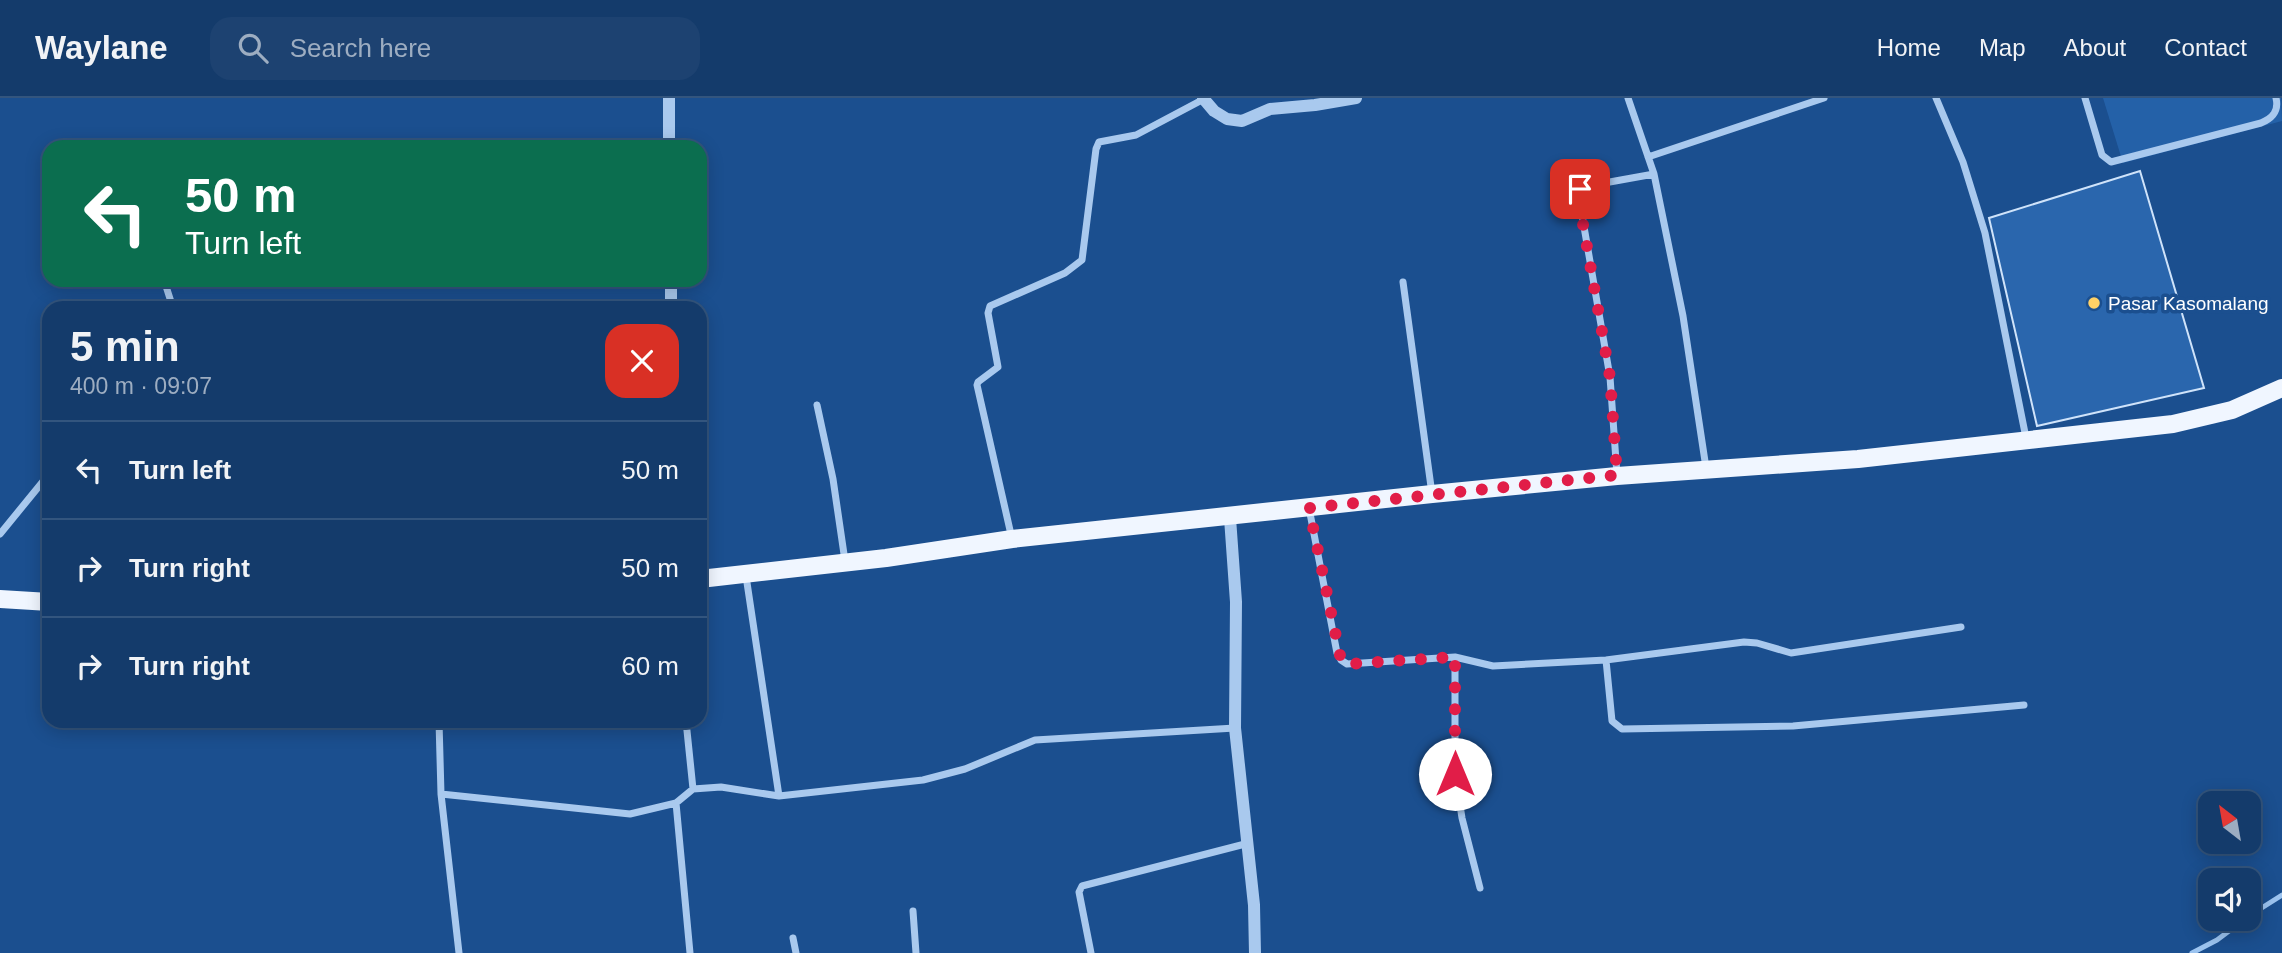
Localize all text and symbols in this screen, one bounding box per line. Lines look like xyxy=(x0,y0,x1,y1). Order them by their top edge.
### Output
search box xyxy=(210,17,700,80)
text: Waylane xyxy=(35,29,168,66)
icon: search xyxy=(234,29,272,67)
text: Search here xyxy=(290,33,431,63)
text: Home xyxy=(1877,34,1941,61)
text: Map xyxy=(1979,34,2026,61)
text: About xyxy=(2064,34,2126,61)
text: Contact xyxy=(2164,34,2247,61)
pin xyxy=(1550,159,1610,219)
icon: left xyxy=(70,168,161,259)
text: 50 m xyxy=(185,168,297,222)
icon: arrive xyxy=(1561,170,1599,208)
text: Turn left xyxy=(185,225,301,261)
place label: Pasar Kasomalang xyxy=(2108,293,2269,314)
marker: Pasar Kasomalang xyxy=(2086,295,2102,311)
text: 5 min xyxy=(70,323,180,370)
button: close xyxy=(605,324,679,398)
text: 400 m · 09:07 xyxy=(70,373,212,399)
icon: left xyxy=(70,451,108,489)
text: Turn left xyxy=(129,455,231,485)
text: 50 m xyxy=(621,455,679,485)
icon: right xyxy=(70,549,108,587)
text: Turn right xyxy=(129,553,250,583)
text: 50 m xyxy=(621,553,679,583)
icon: right xyxy=(70,647,108,685)
text: Turn right xyxy=(129,651,250,681)
text: 60 m xyxy=(621,651,679,681)
position arrow xyxy=(1418,737,1492,811)
north arrow xyxy=(2198,791,2261,854)
map controls xyxy=(2198,791,2261,931)
button: sound xyxy=(2198,868,2261,931)

